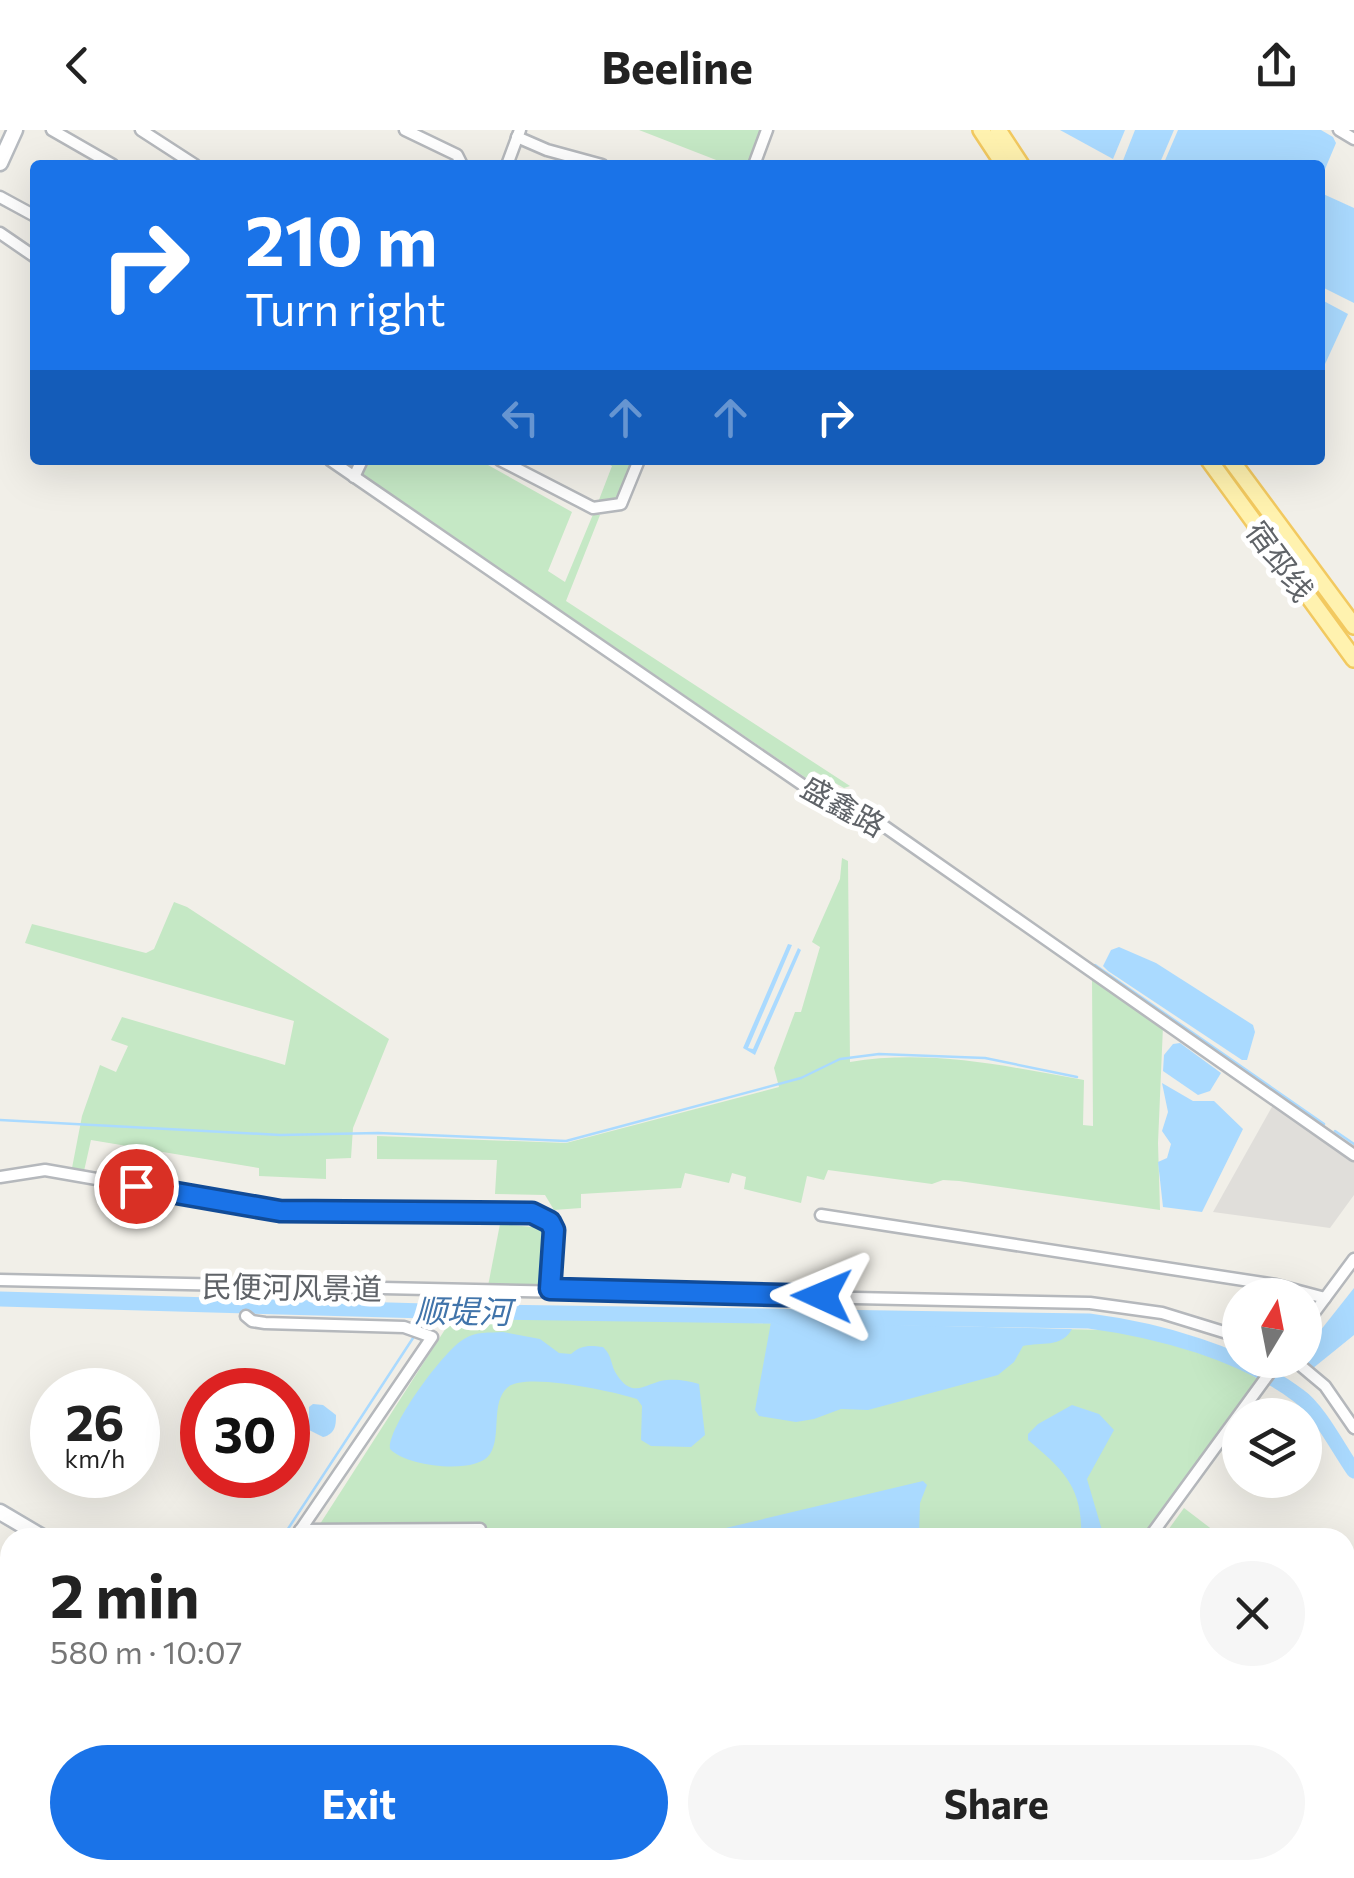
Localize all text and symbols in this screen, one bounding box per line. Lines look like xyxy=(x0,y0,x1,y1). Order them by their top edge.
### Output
icon: back xyxy=(50,38,105,93)
text: Beeline xyxy=(601,38,753,93)
icon: share xyxy=(1249,38,1304,93)
text: 210 m xyxy=(245,195,437,280)
icon: right xyxy=(80,200,210,330)
text: Turn right xyxy=(245,280,446,335)
icon: left xyxy=(493,390,548,445)
icon: ahead xyxy=(598,390,653,445)
icon: ahead xyxy=(703,390,758,445)
icon: right xyxy=(808,390,863,445)
street label: 宿邳线 xyxy=(1240,513,1322,607)
street label: 盛鑫路 xyxy=(796,767,892,843)
pin xyxy=(94,1144,179,1229)
icon: arrive xyxy=(109,1159,164,1214)
position arrow xyxy=(770,1244,874,1348)
street label: 民便河风景道 xyxy=(202,1266,382,1306)
north arrow xyxy=(1222,1278,1322,1378)
map controls xyxy=(1222,1278,1322,1498)
water label: 顺堤河 xyxy=(415,1289,517,1331)
speed limit sign: 30 xyxy=(180,1368,310,1498)
text: 26 xyxy=(65,1390,124,1451)
button: layers xyxy=(1222,1398,1322,1498)
text: km/h xyxy=(65,1443,125,1473)
text: 2 min xyxy=(50,1557,199,1630)
button: close xyxy=(1200,1561,1305,1666)
text: 580 m · 10:07 xyxy=(50,1631,242,1671)
button: Exit xyxy=(50,1745,668,1860)
button: Share xyxy=(688,1745,1305,1860)

